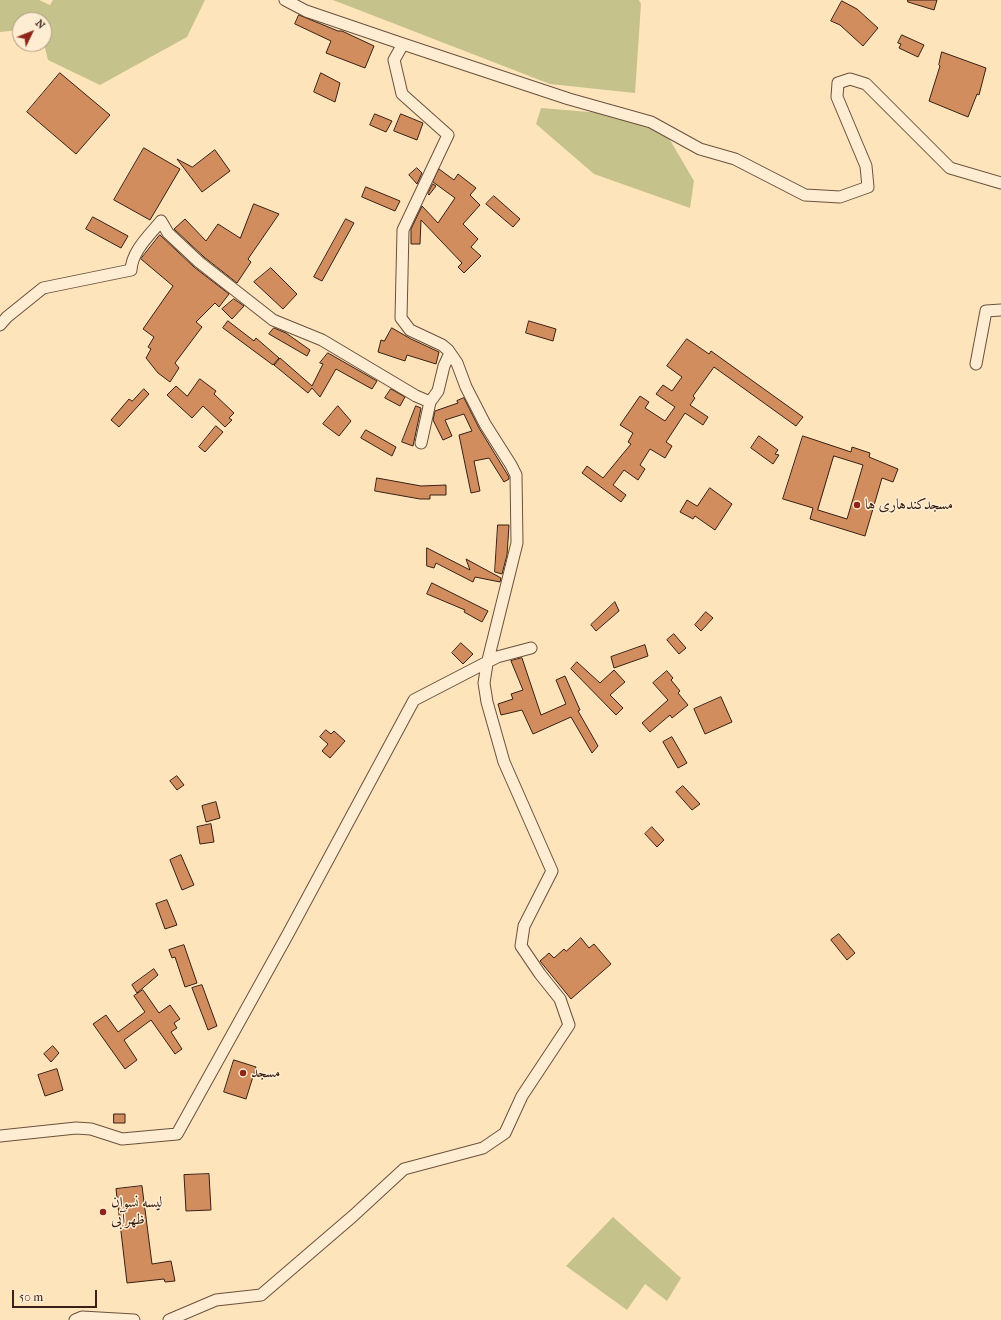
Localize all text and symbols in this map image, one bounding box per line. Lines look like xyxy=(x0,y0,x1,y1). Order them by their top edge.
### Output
north arrow xyxy=(12,12,52,52)
text: N xyxy=(33,17,48,32)
place label: مسجدکندهاری ها xyxy=(865,496,953,514)
marker: مسجدکندهاری ها xyxy=(852,500,862,510)
place label: مسجد xyxy=(251,1064,280,1082)
marker: مسجد xyxy=(238,1068,248,1078)
place label: لیسه نسوان ظهرآبی xyxy=(111,1194,162,1229)
marker: لیسه نسوان ظهرآبی xyxy=(98,1207,108,1217)
scale bar xyxy=(14,1282,99,1308)
text: 50 m xyxy=(19,1290,43,1304)

